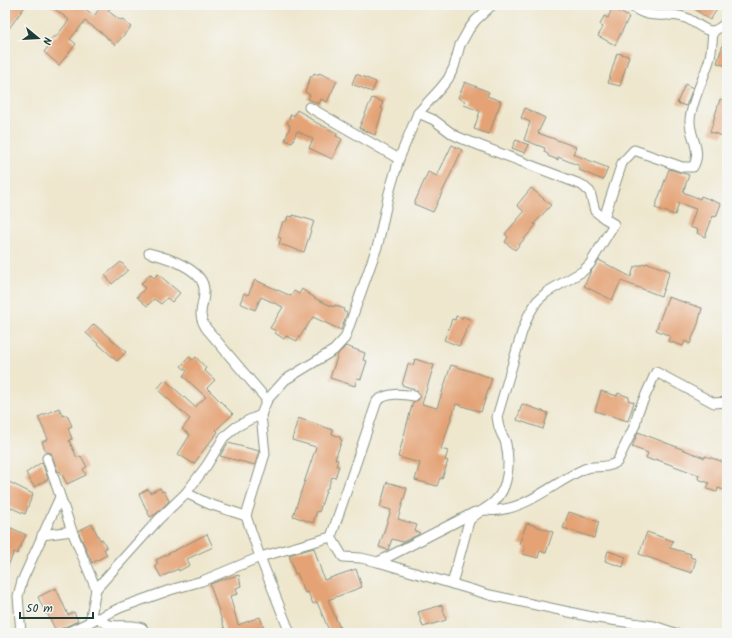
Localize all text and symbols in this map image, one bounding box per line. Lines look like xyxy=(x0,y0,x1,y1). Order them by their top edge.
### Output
north arrow xyxy=(18,18,58,58)
text: N xyxy=(37,35,56,47)
scale bar xyxy=(20,594,93,620)
text: 50 m xyxy=(26,599,53,618)

